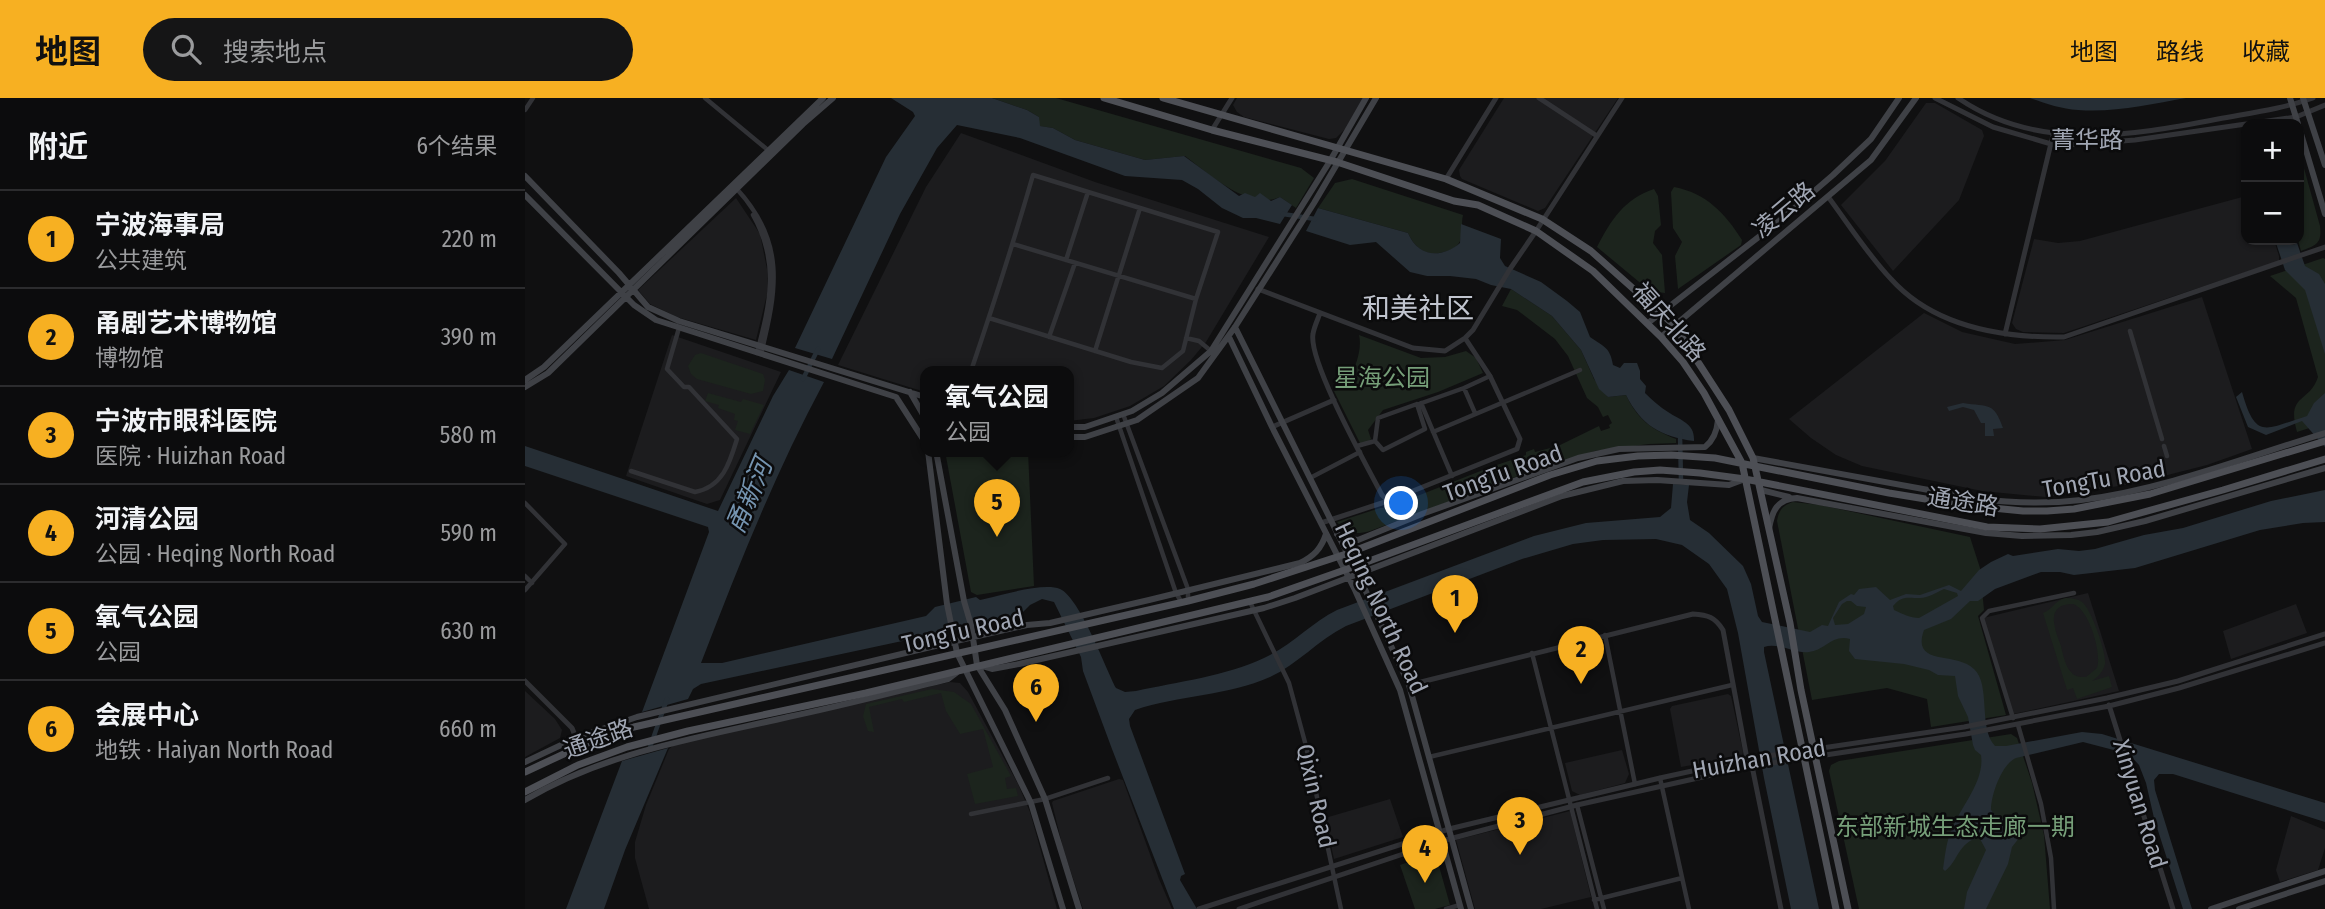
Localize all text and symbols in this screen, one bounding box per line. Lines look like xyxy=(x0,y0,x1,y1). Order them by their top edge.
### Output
search box xyxy=(143,18,633,81)
icon: search xyxy=(167,30,205,68)
text: 地图 xyxy=(35,32,101,72)
text: 搜索地点 xyxy=(223,37,327,68)
text: 地图 xyxy=(2070,38,2118,66)
text: 路线 xyxy=(2156,38,2204,66)
text: 收藏 xyxy=(2242,38,2290,66)
map controls xyxy=(2241,119,2304,245)
button: + xyxy=(2241,119,2304,182)
street label: 菁华路 xyxy=(2051,126,2123,154)
text: 附近 xyxy=(28,129,88,165)
text: 6个结果 xyxy=(417,132,497,160)
street label: 凌云路 xyxy=(1747,176,1821,244)
button: − xyxy=(2241,182,2304,245)
text: 宁波海事局 xyxy=(95,210,225,241)
text: 1 xyxy=(46,225,56,253)
text: 220 m xyxy=(442,225,497,253)
text: 公共建筑 xyxy=(95,246,187,274)
street label: 福庆北路 xyxy=(1626,277,1712,367)
district label: 和美社区 xyxy=(1362,292,1474,325)
text: 甬剧艺术博物馆 xyxy=(95,308,277,339)
text: 2 xyxy=(46,323,56,351)
text: 390 m xyxy=(441,323,497,351)
text: 博物馆 xyxy=(95,344,164,372)
park label: 星海公园 xyxy=(1334,364,1430,392)
popup xyxy=(920,366,1074,457)
text: 氧气公园 xyxy=(945,382,1049,413)
text: 宁波市眼科医院 xyxy=(95,406,277,437)
text: 公园 xyxy=(945,418,991,446)
text: 3 xyxy=(46,421,56,449)
text: 580 m xyxy=(440,421,497,449)
street label: TongTu Road xyxy=(1440,439,1566,507)
text: 医院 · Huizhan Road xyxy=(95,442,286,470)
water label: 甬新河 xyxy=(720,450,781,538)
street label: TongTu Road xyxy=(2040,454,2168,504)
pin: 5 xyxy=(974,479,1020,537)
street label: 通途路 xyxy=(1925,483,2001,521)
your location xyxy=(1384,486,1418,520)
text: 河清公园 xyxy=(95,504,199,535)
street label: Heqing North Road xyxy=(1329,518,1433,698)
text: 4 xyxy=(45,519,57,547)
text: 590 m xyxy=(441,519,497,547)
text: 公园 · Heqing North Road xyxy=(95,540,335,568)
pin: 1 xyxy=(1432,575,1478,633)
text: 氧气公园 xyxy=(95,602,199,633)
street label: TongTu Road xyxy=(899,603,1027,659)
text: 5 xyxy=(45,617,57,645)
text: 630 m xyxy=(440,617,497,645)
pin: 2 xyxy=(1558,626,1604,684)
text: 公园 xyxy=(95,638,141,666)
pin: 6 xyxy=(1013,664,1059,722)
text: 会展中心 xyxy=(95,700,199,731)
street label: 通途路 xyxy=(559,714,637,764)
text: 6 xyxy=(45,715,57,743)
text: 660 m xyxy=(439,715,497,743)
street label: Huizhan Road xyxy=(1690,733,1828,785)
text: 地铁 · Haiyan North Road xyxy=(95,736,333,764)
street label: Xinyuan Road xyxy=(2107,736,2173,872)
street label: Qixin Road xyxy=(1290,741,1342,851)
pin: 3 xyxy=(1497,797,1543,855)
park label: 东部新城生态走廊一期 xyxy=(1835,813,2075,841)
pin: 4 xyxy=(1402,825,1448,883)

